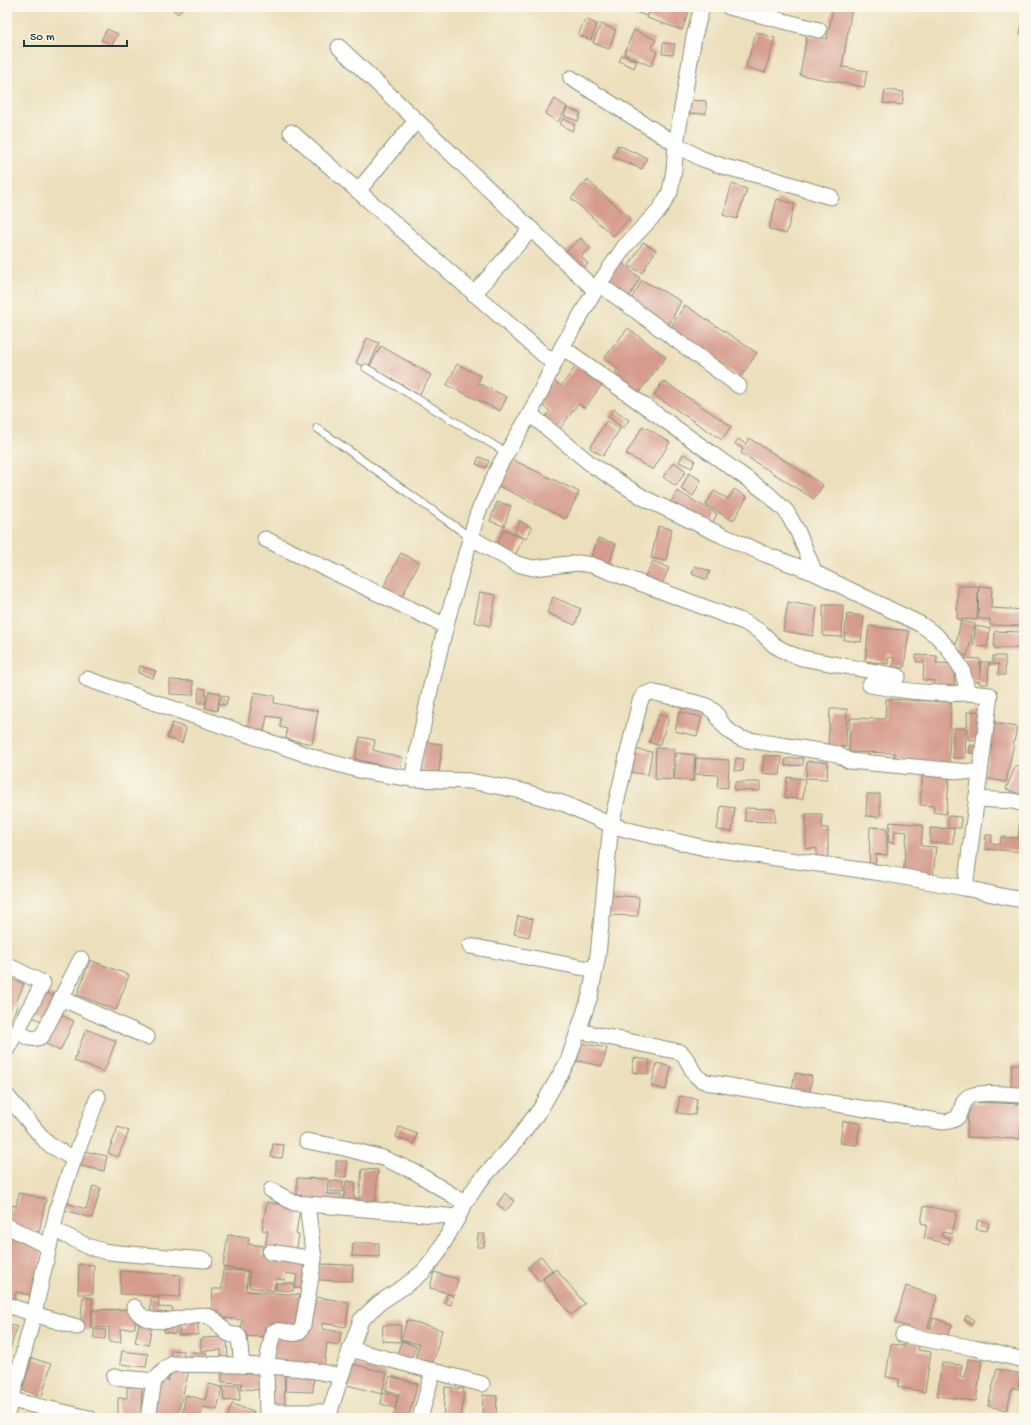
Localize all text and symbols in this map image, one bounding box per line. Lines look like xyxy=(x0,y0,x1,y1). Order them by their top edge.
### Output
scale bar xyxy=(24,22,127,48)
text: 50 m xyxy=(30,31,55,45)

